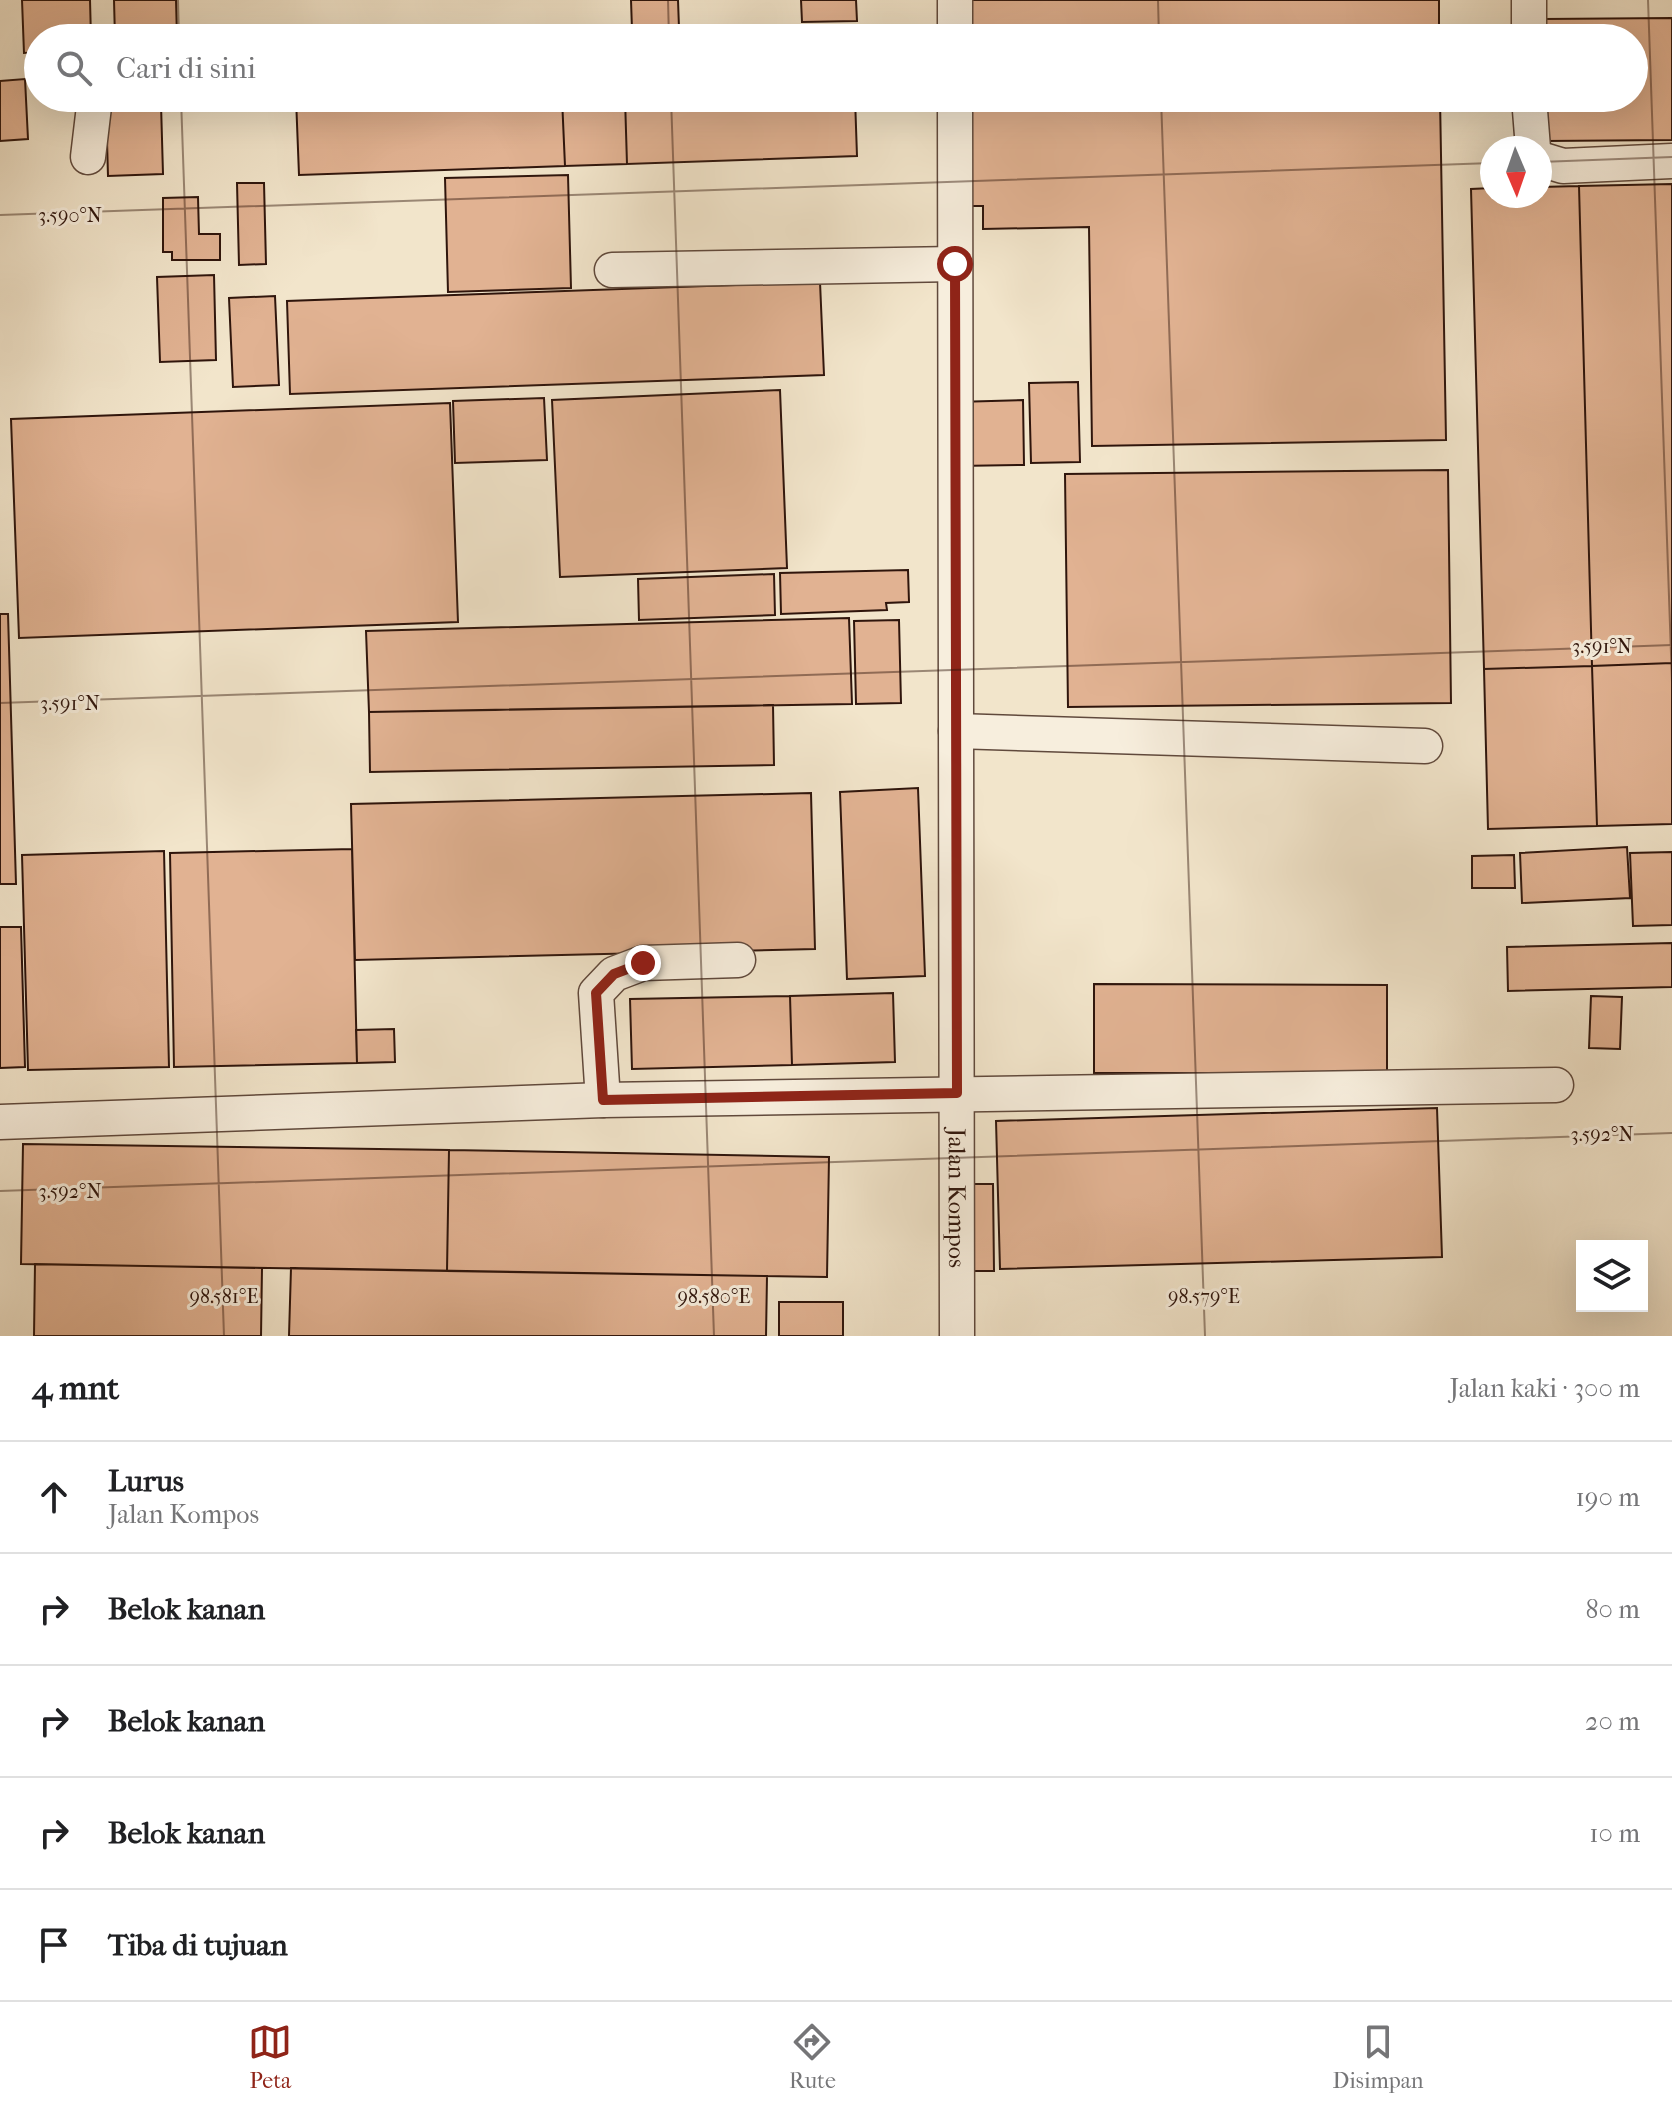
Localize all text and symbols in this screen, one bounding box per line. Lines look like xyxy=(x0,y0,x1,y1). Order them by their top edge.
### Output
search box xyxy=(24,24,1648,112)
icon: search xyxy=(52,46,96,90)
text: Cari di sini xyxy=(116,51,256,86)
north arrow xyxy=(1480,136,1552,208)
text: 3.590°N xyxy=(38,204,102,227)
route start xyxy=(937,246,973,282)
text: 3.591°N xyxy=(1572,635,1632,658)
text: 3.591°N xyxy=(40,692,100,715)
route end xyxy=(625,945,661,981)
text: 3.592°N xyxy=(1570,1123,1634,1146)
street label: Jalan Kompos xyxy=(943,1126,971,1268)
text: 3.592°N xyxy=(38,1180,102,1203)
map controls xyxy=(1576,1240,1648,1312)
button: layers xyxy=(1576,1240,1648,1312)
text: 98.581°E xyxy=(190,1285,258,1308)
text: 98.580°E xyxy=(678,1285,750,1308)
text: 98.579°E xyxy=(1168,1285,1240,1308)
text: 4 mnt xyxy=(32,1368,119,1408)
text: Jalan kaki · 300 m xyxy=(1450,1373,1640,1404)
text: Lurus xyxy=(108,1464,184,1499)
icon: ahead xyxy=(32,1475,76,1519)
text: 190 m xyxy=(1576,1482,1640,1513)
text: Jalan Kompos xyxy=(108,1499,259,1530)
icon: right xyxy=(32,1587,76,1631)
text: Belok kanan xyxy=(108,1592,265,1627)
text: 80 m xyxy=(1585,1594,1640,1625)
icon: right xyxy=(32,1699,76,1743)
text: Belok kanan xyxy=(108,1704,265,1739)
text: 20 m xyxy=(1585,1706,1640,1737)
icon: right xyxy=(32,1811,76,1855)
text: Belok kanan xyxy=(108,1816,265,1851)
text: 10 m xyxy=(1589,1818,1640,1849)
icon: arrive xyxy=(32,1923,76,1967)
text: Tiba di tujuan xyxy=(108,1928,288,1963)
tab: Peta xyxy=(248,2020,292,2094)
tab: Rute xyxy=(789,2020,836,2094)
tab: Disimpan xyxy=(1333,2020,1424,2094)

